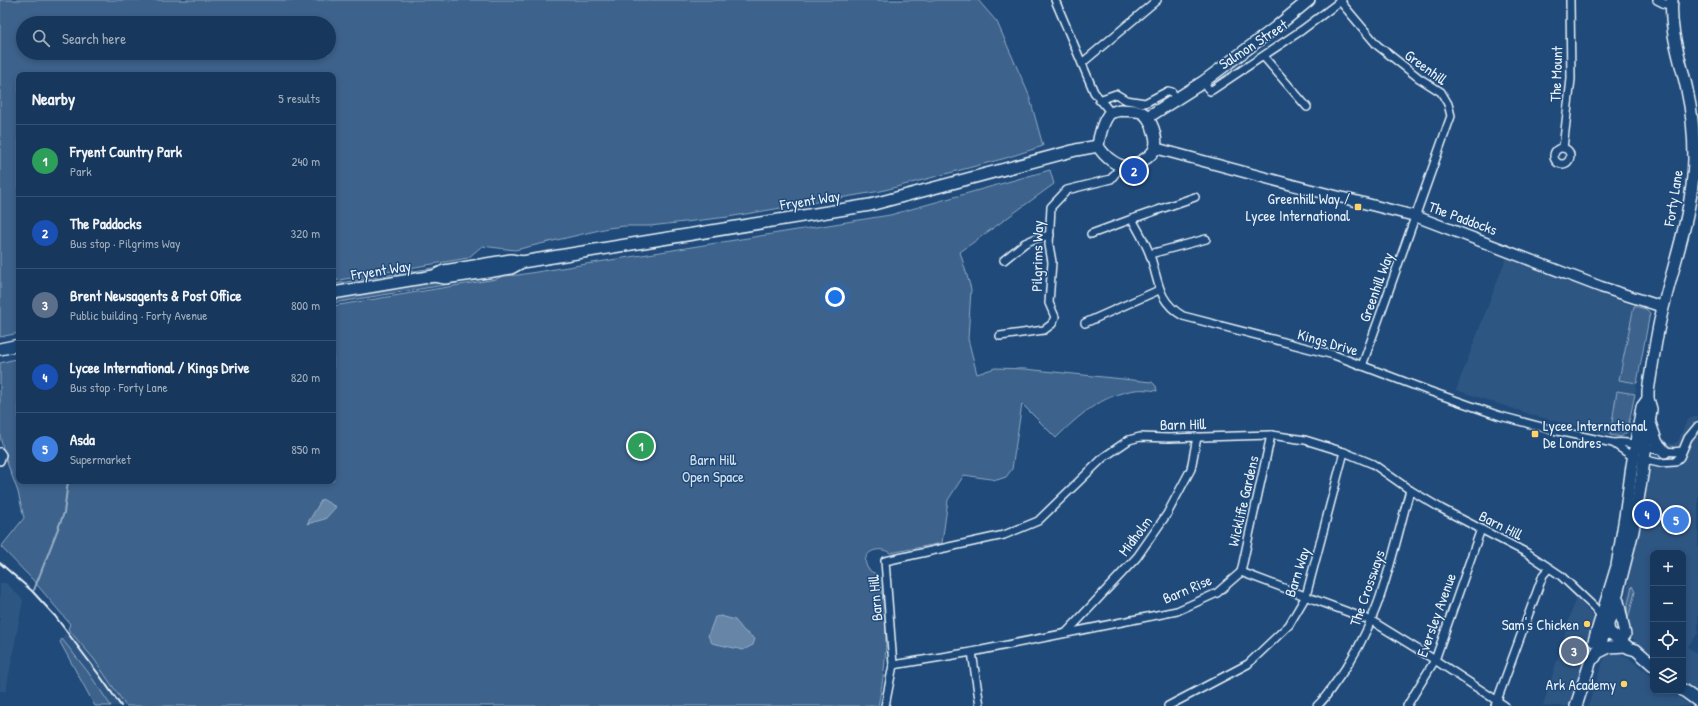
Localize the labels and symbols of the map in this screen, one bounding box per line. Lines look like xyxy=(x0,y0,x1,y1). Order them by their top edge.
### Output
street label: Salmon Street xyxy=(1215,13,1292,74)
street label: Greenhill xyxy=(1400,44,1452,90)
street label: The Mount xyxy=(1545,45,1567,102)
pin: 2 xyxy=(1121,156,1147,186)
street label: Forty Lane xyxy=(1658,168,1688,229)
street label: Fryent Way xyxy=(777,185,842,215)
place label: Greenhill Way / Lycee International xyxy=(1246,188,1350,226)
street label: The Paddocks xyxy=(1426,196,1500,240)
marker: Greenhill Way / Lycee International xyxy=(1353,202,1363,212)
street label: Pilgrims Way xyxy=(1026,220,1048,292)
street label: Greenhill Way xyxy=(1354,249,1398,325)
street label: Fryent Way xyxy=(348,255,413,285)
your location xyxy=(825,287,845,307)
street label: Kings Drive xyxy=(1295,323,1361,361)
street label: Barn Hill xyxy=(1160,413,1207,435)
place label: Lycee International De Londres xyxy=(1543,415,1647,453)
marker: Lycee International De Londres xyxy=(1530,429,1540,439)
pin: 1 xyxy=(628,431,654,461)
park label: Barn Hill Open Space xyxy=(682,449,744,487)
street label: Wickliffe Gardens xyxy=(1222,453,1264,548)
pin: 4 xyxy=(1634,499,1660,529)
street label: Barn Hill xyxy=(1476,505,1527,545)
pin: 5 xyxy=(1663,505,1689,535)
street label: Midholm xyxy=(1113,512,1157,560)
street label: Barn Way xyxy=(1279,545,1315,599)
street label: The Crossways xyxy=(1344,547,1390,629)
street label: Barn Rise xyxy=(1159,569,1215,609)
street label: Eversley Avenue xyxy=(1411,570,1461,660)
street label: Barn Hill xyxy=(862,573,887,622)
place label: Sam's Chicken xyxy=(1502,614,1579,635)
marker: Sam's Chicken xyxy=(1582,619,1592,629)
pin: 3 xyxy=(1561,636,1587,666)
place label: Ark Academy xyxy=(1546,674,1616,695)
marker: Ark Academy xyxy=(1619,679,1629,689)

